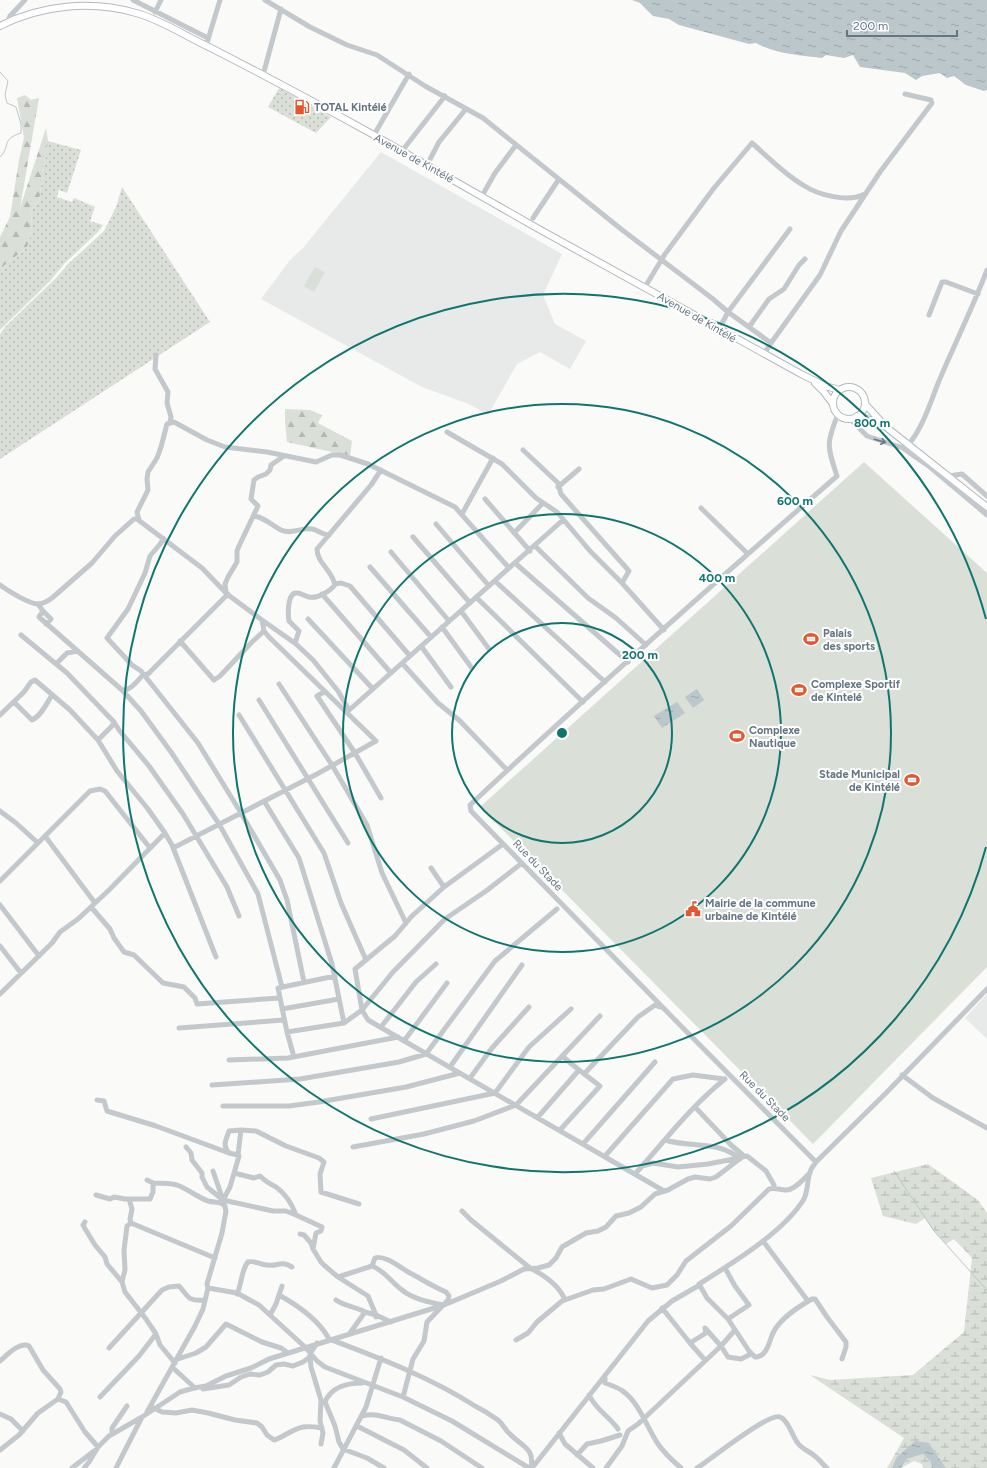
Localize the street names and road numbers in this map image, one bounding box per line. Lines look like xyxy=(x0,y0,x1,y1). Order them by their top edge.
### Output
street label: Avenue de Kintélé xyxy=(372,131,456,186)
street label: Avenue de Kintélé xyxy=(655,290,739,345)
street label: Rue du Stade xyxy=(510,837,565,894)
street label: Rue du Stade xyxy=(737,1068,793,1124)

